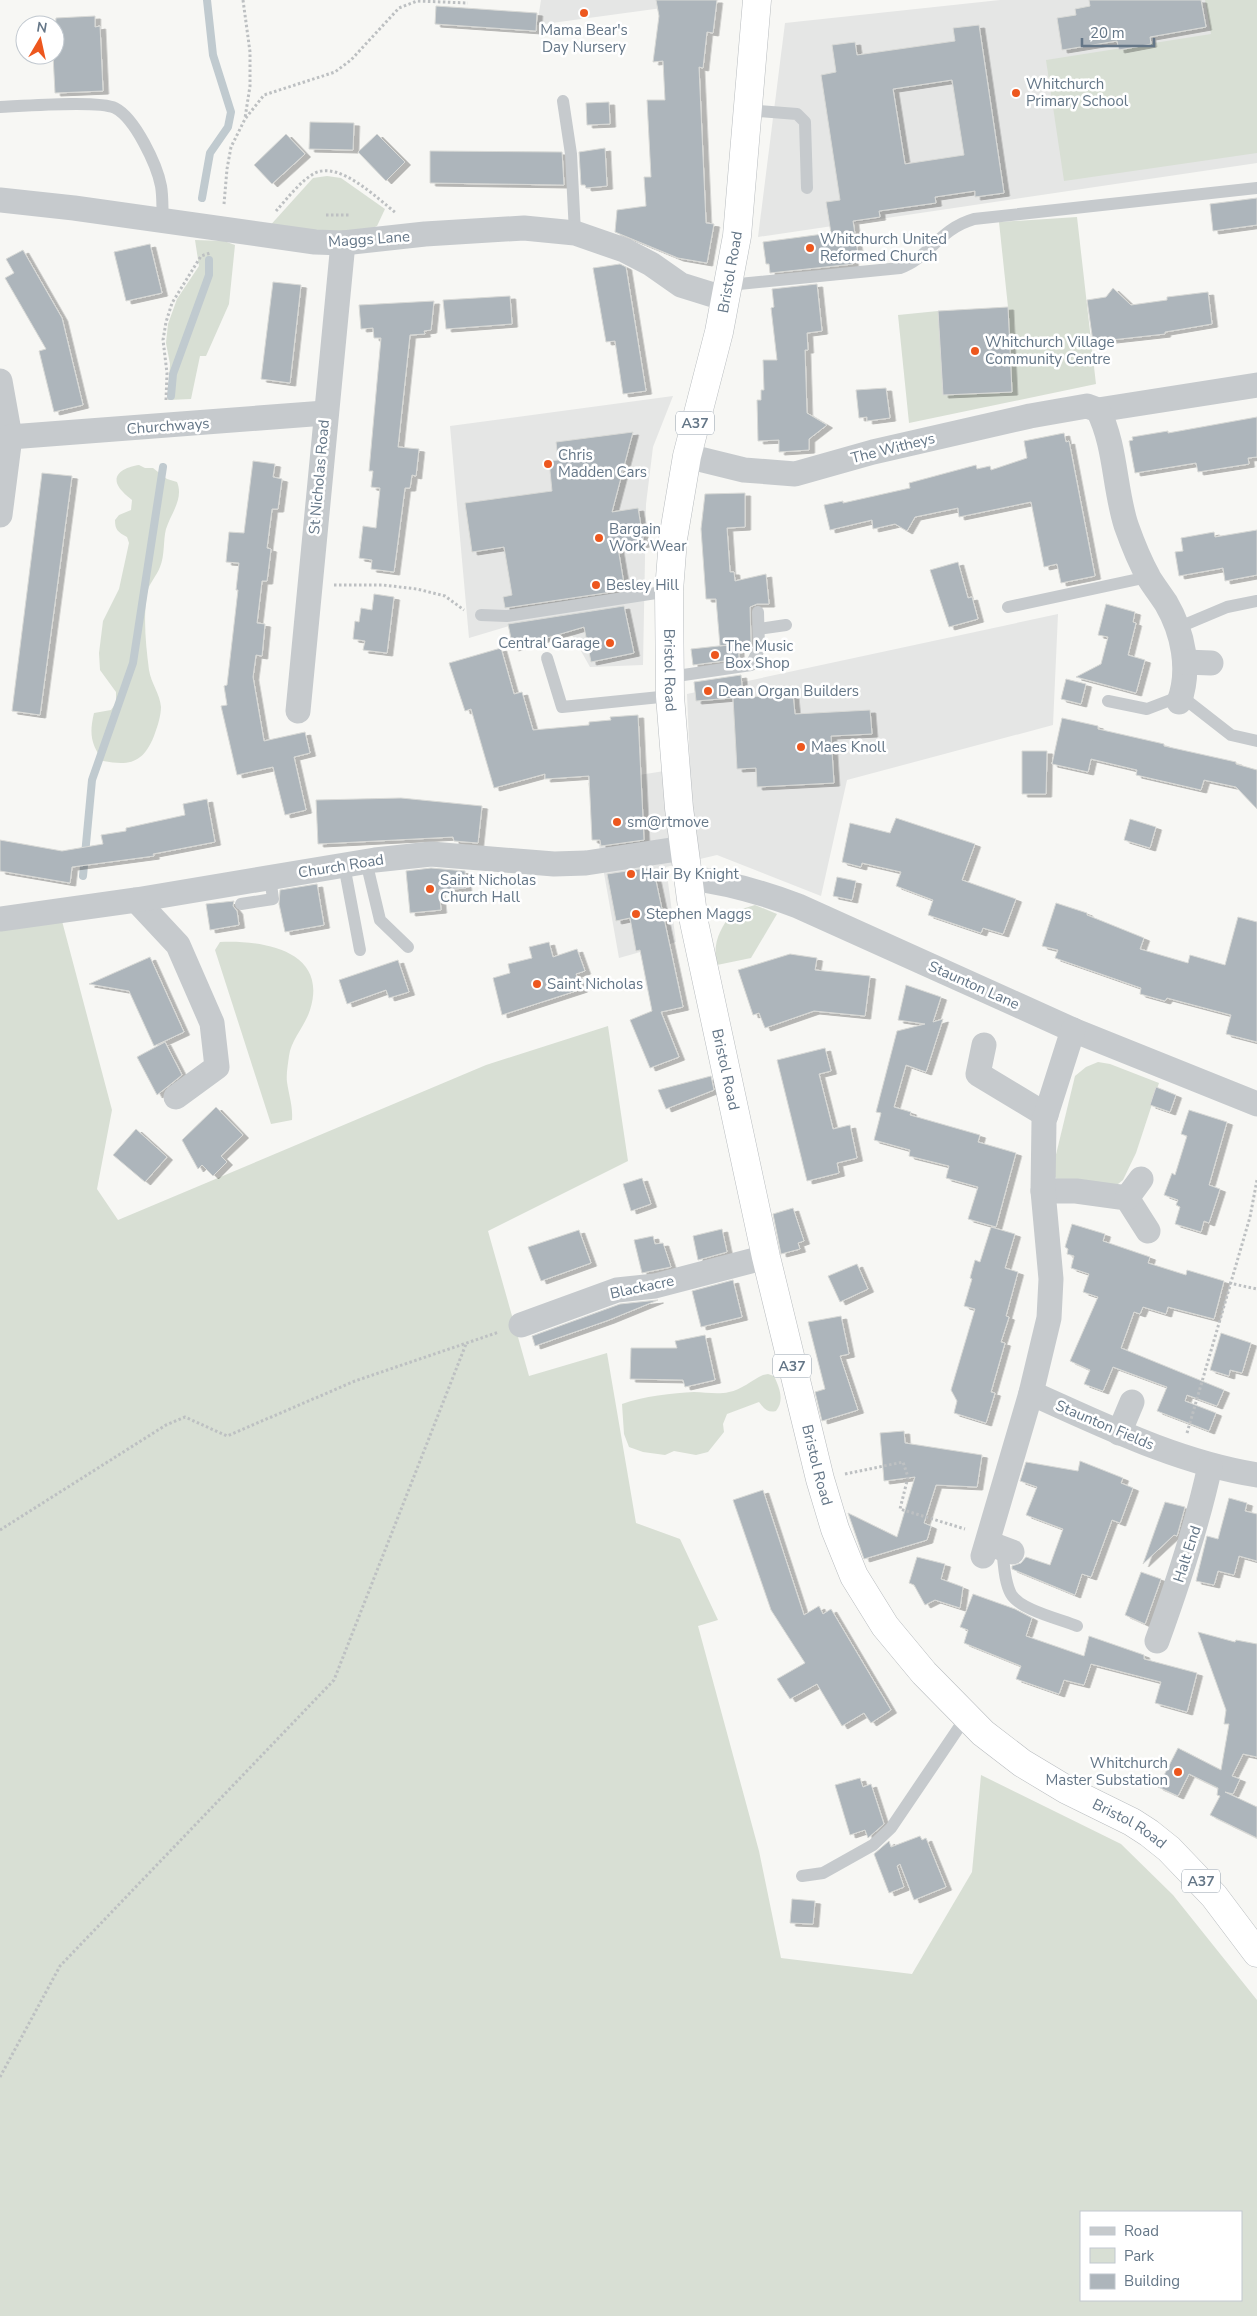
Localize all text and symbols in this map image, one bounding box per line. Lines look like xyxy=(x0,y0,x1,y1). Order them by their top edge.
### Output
marker: Mama Bear's Day Nursery xyxy=(578,7,590,19)
north arrow xyxy=(15,15,65,65)
scale bar xyxy=(1082,15,1154,47)
text: N xyxy=(35,17,49,38)
place label: Mama Bear's Day Nursery xyxy=(540,20,628,57)
text: 20 m xyxy=(1090,23,1125,43)
place label: Whitchurch Primary School xyxy=(1026,74,1129,111)
marker: Whitchurch Primary School xyxy=(1010,87,1022,99)
street label: Maggs Lane xyxy=(327,226,411,252)
street label: Bristol Road xyxy=(713,229,747,315)
place label: Whitchurch United Reformed Church xyxy=(820,229,947,266)
marker: Whitchurch United Reformed Church xyxy=(804,242,816,254)
place label: Whitchurch Village Community Centre xyxy=(985,332,1115,369)
marker: Whitchurch Village Community Centre xyxy=(969,345,981,357)
road number: A37 xyxy=(676,412,714,434)
street label: Churchways xyxy=(126,413,210,439)
street label: St Nicholas Road xyxy=(304,419,334,535)
street label: The Witheys xyxy=(849,428,937,468)
place label: Chris Madden Cars xyxy=(558,445,647,482)
marker: Chris Madden Cars xyxy=(542,458,554,470)
place label: Bargain Work Wear xyxy=(609,519,687,556)
marker: Bargain Work Wear xyxy=(593,532,605,544)
place label: Besley Hill xyxy=(606,575,679,595)
marker: Besley Hill xyxy=(590,579,602,591)
street label: Bristol Road xyxy=(659,629,681,712)
place label: Central Garage xyxy=(498,633,600,653)
place label: The Music Box Shop xyxy=(725,636,793,673)
marker: Central Garage xyxy=(604,637,616,649)
marker: The Music Box Shop xyxy=(709,649,721,661)
place label: Dean Organ Builders xyxy=(718,681,859,701)
marker: Dean Organ Builders xyxy=(702,685,714,697)
place label: Maes Knoll xyxy=(811,737,887,757)
marker: Maes Knoll xyxy=(795,741,807,753)
place label: sm@rtmove xyxy=(627,812,709,832)
marker: sm@rtmove xyxy=(611,816,623,828)
street label: Church Road xyxy=(297,849,385,883)
place label: Hair By Knight xyxy=(641,864,739,884)
marker: Hair By Knight xyxy=(625,868,637,880)
place label: Saint Nicholas Church Hall xyxy=(440,870,536,907)
marker: Saint Nicholas Church Hall xyxy=(424,883,436,895)
place label: Stephen Maggs xyxy=(646,904,752,924)
marker: Stephen Maggs xyxy=(630,908,642,920)
street label: Staunton Lane xyxy=(925,956,1023,1014)
place label: Saint Nicholas xyxy=(547,974,643,994)
marker: Saint Nicholas xyxy=(531,978,543,990)
street label: Bristol Road xyxy=(707,1027,744,1112)
street label: Blackacre xyxy=(608,1270,676,1304)
road number: A37 xyxy=(773,1354,811,1378)
street label: Staunton Fields xyxy=(1053,1395,1157,1455)
street label: Bristol Road xyxy=(797,1422,837,1508)
street label: Halt End xyxy=(1168,1523,1206,1585)
place label: Whitchurch Master Substation xyxy=(1045,1753,1168,1790)
marker: Whitchurch Master Substation xyxy=(1172,1766,1184,1778)
street label: Bristol Road xyxy=(1089,1794,1171,1853)
road number: A37 xyxy=(1182,1870,1220,1892)
legend xyxy=(1080,2211,1242,2301)
text: Road xyxy=(1124,2221,1159,2241)
text: Park xyxy=(1124,2246,1154,2266)
text: Building xyxy=(1124,2271,1180,2291)

